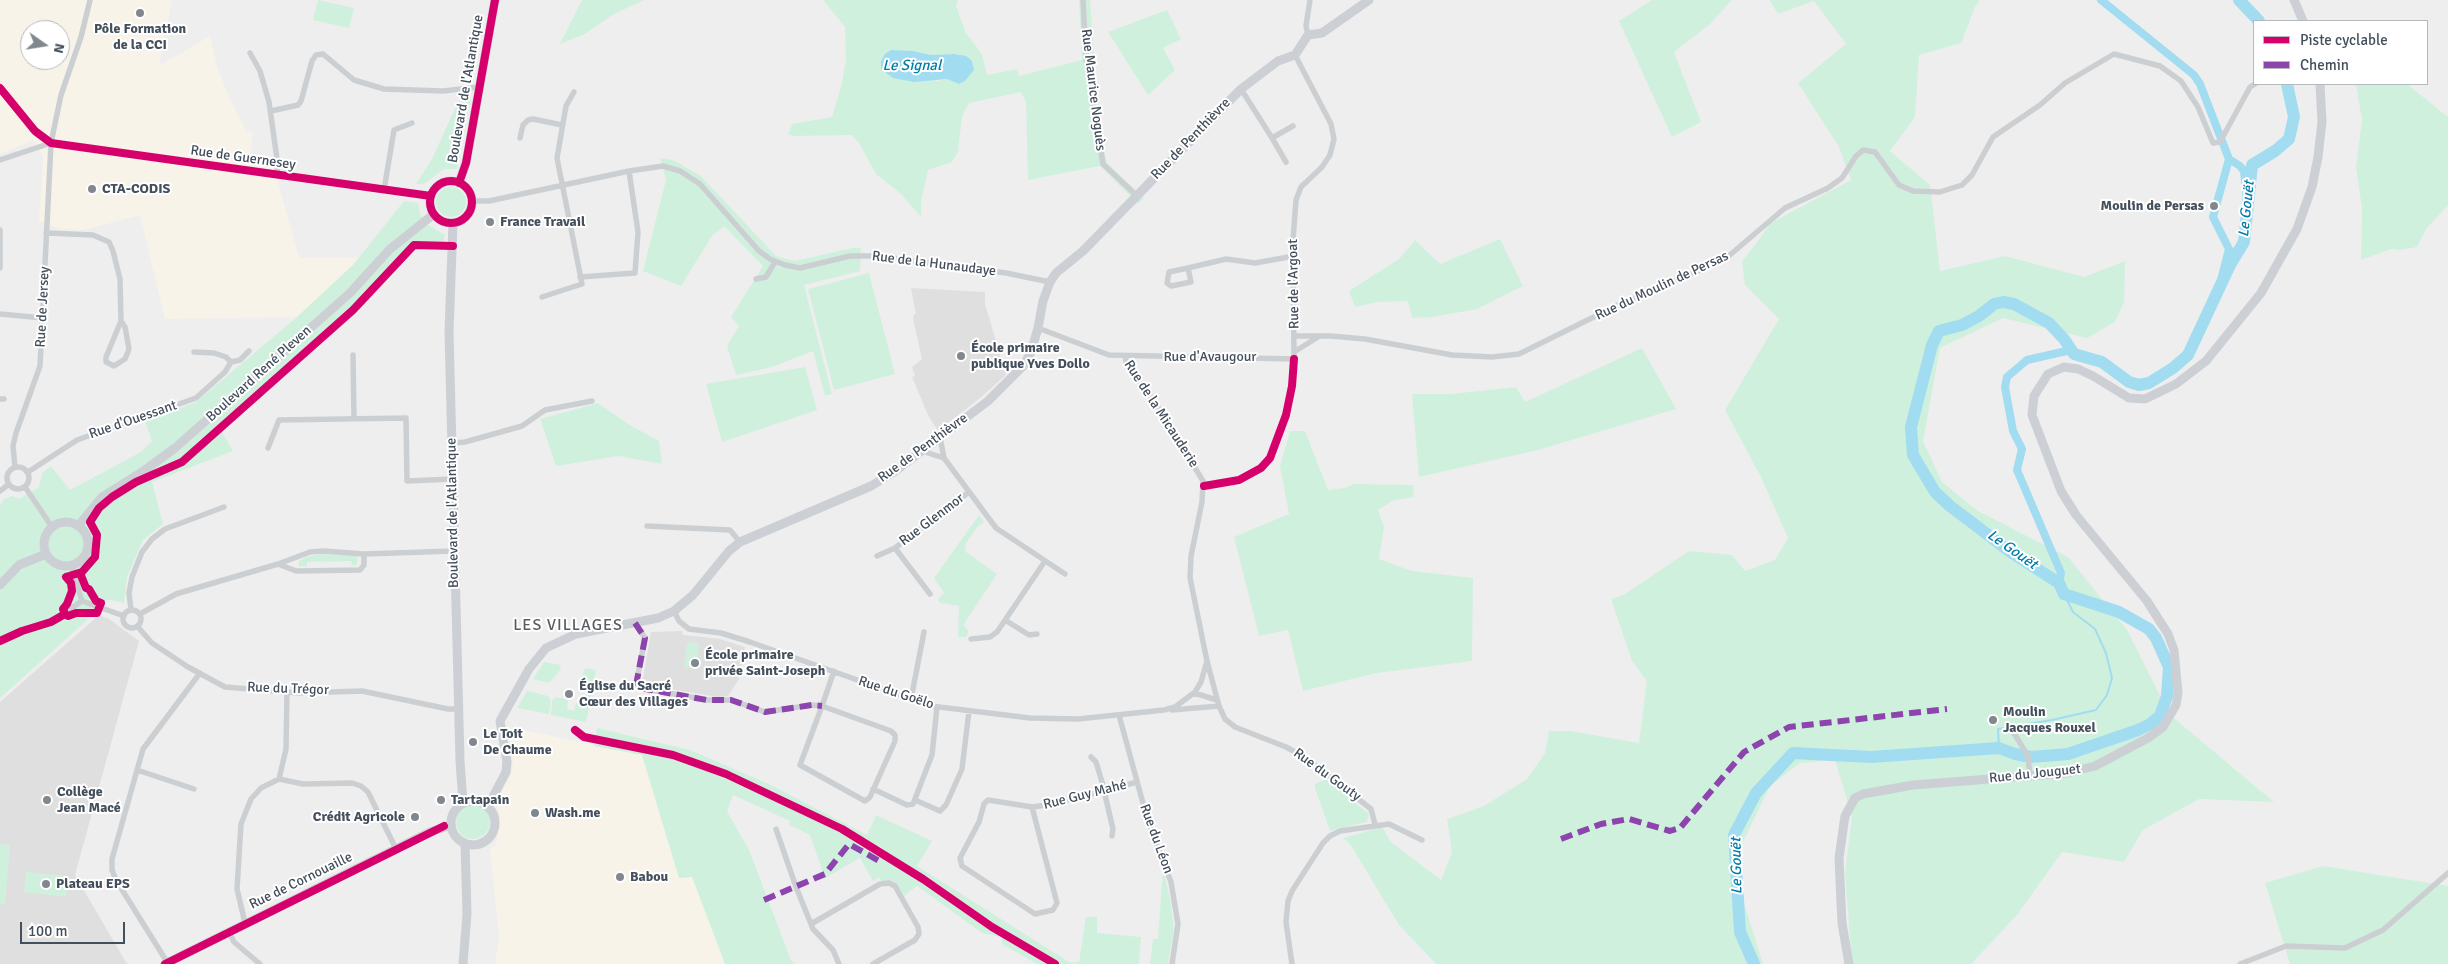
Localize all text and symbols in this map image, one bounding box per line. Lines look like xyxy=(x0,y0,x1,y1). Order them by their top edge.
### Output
marker: Pôle Formation de la CCI xyxy=(134,7,146,19)
street label: Boulevard de l'Atlantique xyxy=(445,14,487,164)
north arrow xyxy=(20,20,70,70)
legend xyxy=(2253,20,2428,85)
place label: Pôle Formation de la CCI xyxy=(94,21,186,54)
street label: Rue Maurice Noguès xyxy=(1077,28,1109,152)
text: Piste cyclable xyxy=(2300,31,2388,49)
text: N xyxy=(50,42,69,55)
text: Chemin xyxy=(2300,56,2349,74)
water label: Le Signal xyxy=(883,57,941,75)
street label: Rue de Penthièvre xyxy=(1148,95,1234,183)
street label: Rue de Guernesey xyxy=(189,142,297,174)
water label: Le Gouët xyxy=(2235,180,2259,238)
place label: CTA-CODIS xyxy=(102,181,170,197)
marker: CTA-CODIS xyxy=(86,183,98,195)
place label: Moulin de Persas xyxy=(2101,198,2204,214)
marker: Moulin de Persas xyxy=(2208,200,2220,212)
place label: France Travail xyxy=(500,214,585,230)
marker: France Travail xyxy=(484,216,496,228)
street label: Rue de l'Argoat xyxy=(1285,239,1303,329)
street label: Rue de la Hunaudaye xyxy=(871,248,997,280)
street label: Rue du Moulin de Persas xyxy=(1593,248,1731,324)
street label: Rue de Jersey xyxy=(32,266,54,348)
street label: Boulevard René Pleven xyxy=(203,322,315,426)
place label: École primaire publique Yves Dollo xyxy=(971,340,1090,372)
street label: Rue d'Avaugour xyxy=(1163,349,1257,365)
marker: École primaire publique Yves Dollo xyxy=(955,350,967,362)
street label: Rue de la Micauderie xyxy=(1120,357,1202,471)
street label: Rue d'Ouessant xyxy=(87,397,179,443)
street label: Rue de Penthièvre xyxy=(875,410,971,486)
street label: Boulevard de l'Atlantique xyxy=(443,438,463,588)
street label: Rue Glenmor xyxy=(896,490,968,550)
water label: Le Gouët xyxy=(1984,526,2040,574)
district label: LES VILLAGES xyxy=(512,616,624,636)
place label: École primaire privée Saint-Joseph xyxy=(705,647,825,680)
marker: École primaire privée Saint-Joseph xyxy=(689,657,701,669)
street label: Rue du Goëlo xyxy=(856,673,936,713)
place label: Église du Sacré Cœur des Villages xyxy=(579,678,688,710)
street label: Rue du Trégor xyxy=(247,679,329,699)
marker: Église du Sacré Cœur des Villages xyxy=(563,688,575,700)
place label: Moulin Jacques Rouxel xyxy=(2003,704,2096,736)
marker: Moulin Jacques Rouxel xyxy=(1987,714,1999,726)
place label: Le Toit De Chaume xyxy=(483,726,552,759)
marker: Le Toit De Chaume xyxy=(467,736,479,748)
street label: Rue du Gouty xyxy=(1290,745,1364,805)
street label: Rue du Jouguet xyxy=(1988,761,2082,787)
street label: Rue Guy Mahé xyxy=(1042,777,1128,813)
place label: Collège Jean Macé xyxy=(57,784,121,816)
place label: Tartapain xyxy=(451,792,509,808)
marker: Collège Jean Macé xyxy=(41,794,53,806)
marker: Tartapain xyxy=(435,794,447,806)
street label: Rue du Léon xyxy=(1136,802,1176,876)
place label: Wash.me xyxy=(545,805,600,821)
marker: Wash.me xyxy=(529,807,541,819)
place label: Crédit Agricole xyxy=(313,809,405,825)
marker: Crédit Agricole xyxy=(409,811,421,823)
water label: Le Gouët xyxy=(1728,838,1746,894)
street label: Rue de Cornouaille xyxy=(247,849,355,913)
place label: Babou xyxy=(630,869,668,885)
marker: Babou xyxy=(614,871,626,883)
place label: Plateau EPS xyxy=(56,876,130,892)
marker: Plateau EPS xyxy=(40,878,52,890)
scale bar xyxy=(22,912,128,944)
text: 100 m xyxy=(28,922,68,940)

